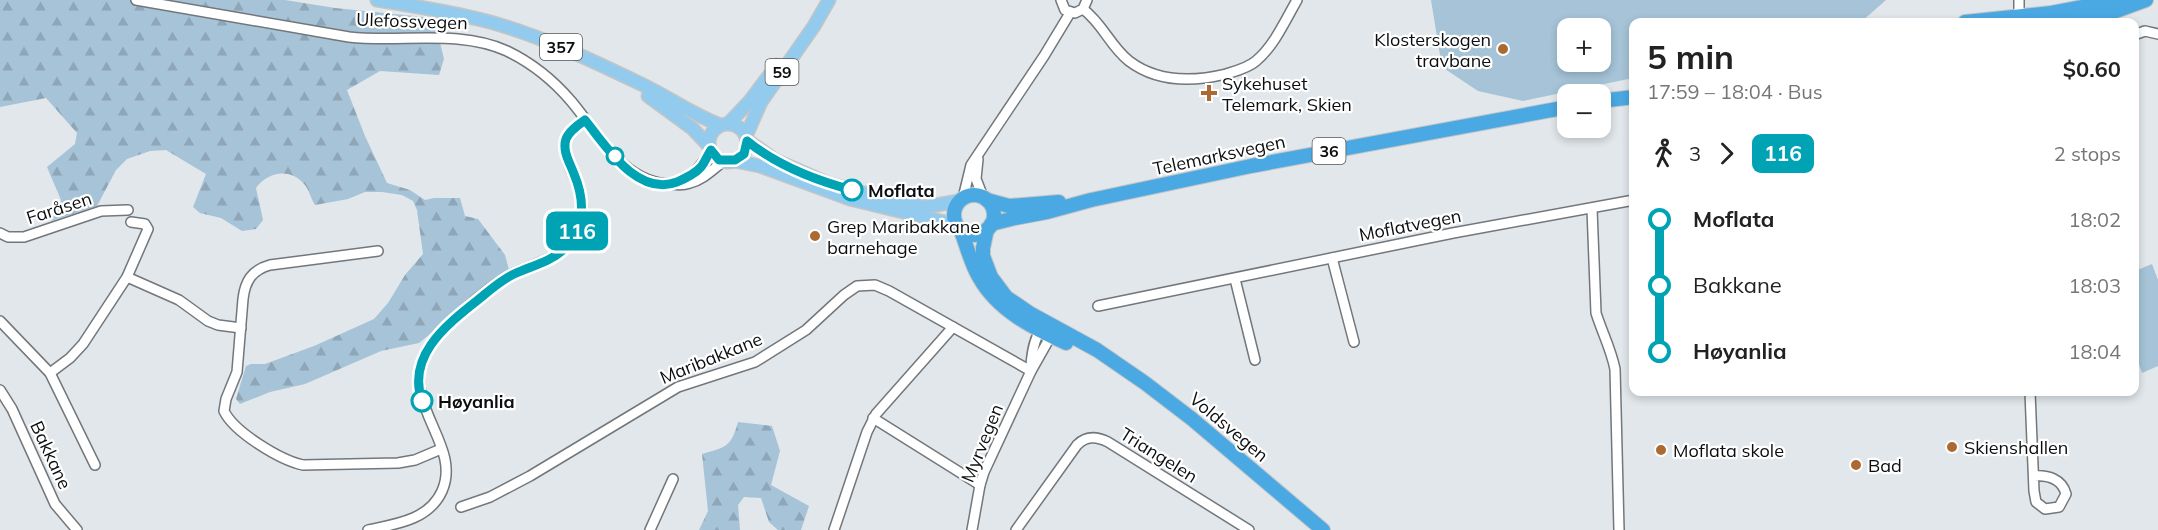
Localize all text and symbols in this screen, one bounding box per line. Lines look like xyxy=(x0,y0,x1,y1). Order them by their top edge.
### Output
street label: Ulefossvegen xyxy=(356,8,468,34)
map controls xyxy=(1557,18,1611,138)
button: + xyxy=(1557,18,1611,72)
place label: Klosterskogen travbane xyxy=(1374,28,1491,72)
road number: 357 xyxy=(540,34,582,60)
text: 5 min xyxy=(1647,36,1734,77)
marker: Klosterskogen travbane xyxy=(1496,42,1510,56)
text: $0.60 xyxy=(2063,55,2121,83)
road number: 59 xyxy=(766,59,798,85)
place label: Sykehuset Telemark, Skien xyxy=(1222,72,1352,116)
text: 17:59 – 18:04 · Bus xyxy=(1647,79,1823,104)
marker: Sykehuset Telemark, Skien xyxy=(1200,84,1218,102)
button: − xyxy=(1557,84,1611,138)
street label: Telemarksvegen xyxy=(1151,130,1287,180)
icon: walk xyxy=(1647,137,1680,170)
icon: forward xyxy=(1710,137,1743,170)
road number: 36 xyxy=(1312,138,1346,164)
text: 116 xyxy=(1764,140,1802,166)
text: 3 xyxy=(1689,141,1701,166)
text: 2 stops xyxy=(2054,141,2121,166)
unlabelled marker xyxy=(606,147,624,165)
marker: Moflata xyxy=(841,179,863,201)
place label: Moflata xyxy=(868,179,935,202)
street label: Faråsen xyxy=(24,187,94,229)
street label: Moflatvegen xyxy=(1357,204,1463,246)
text: Moflata xyxy=(1693,205,1775,233)
text: 18:02 xyxy=(2068,207,2121,232)
line badge: 116 xyxy=(542,212,612,250)
place label: Grep Maribakkane barnehage xyxy=(827,215,980,259)
text: 116 xyxy=(558,218,596,244)
marker: Grep Maribakkane barnehage xyxy=(808,229,822,243)
text: Bakkane xyxy=(1693,271,1782,299)
text: 18:03 xyxy=(2068,273,2121,298)
street label: Maribakkane xyxy=(657,327,765,389)
text: Høyanlia xyxy=(1693,337,1787,365)
text: 18:04 xyxy=(2068,339,2121,364)
street label: Voldsvegen xyxy=(1185,387,1273,467)
marker: Høyanlia xyxy=(411,390,433,412)
place label: Høyanlia xyxy=(438,390,515,413)
street label: Myrvegen xyxy=(956,400,1008,486)
street label: Bakkane xyxy=(25,417,77,493)
street label: Triangelen xyxy=(1116,422,1202,488)
place label: Skienshallen xyxy=(1964,436,2068,459)
place label: Moflata skole xyxy=(1673,439,1784,462)
marker: Skienshallen xyxy=(1945,440,1959,454)
marker: Moflata skole xyxy=(1654,443,1668,457)
place label: Bad xyxy=(1868,454,1902,477)
marker: Bad xyxy=(1849,458,1863,472)

